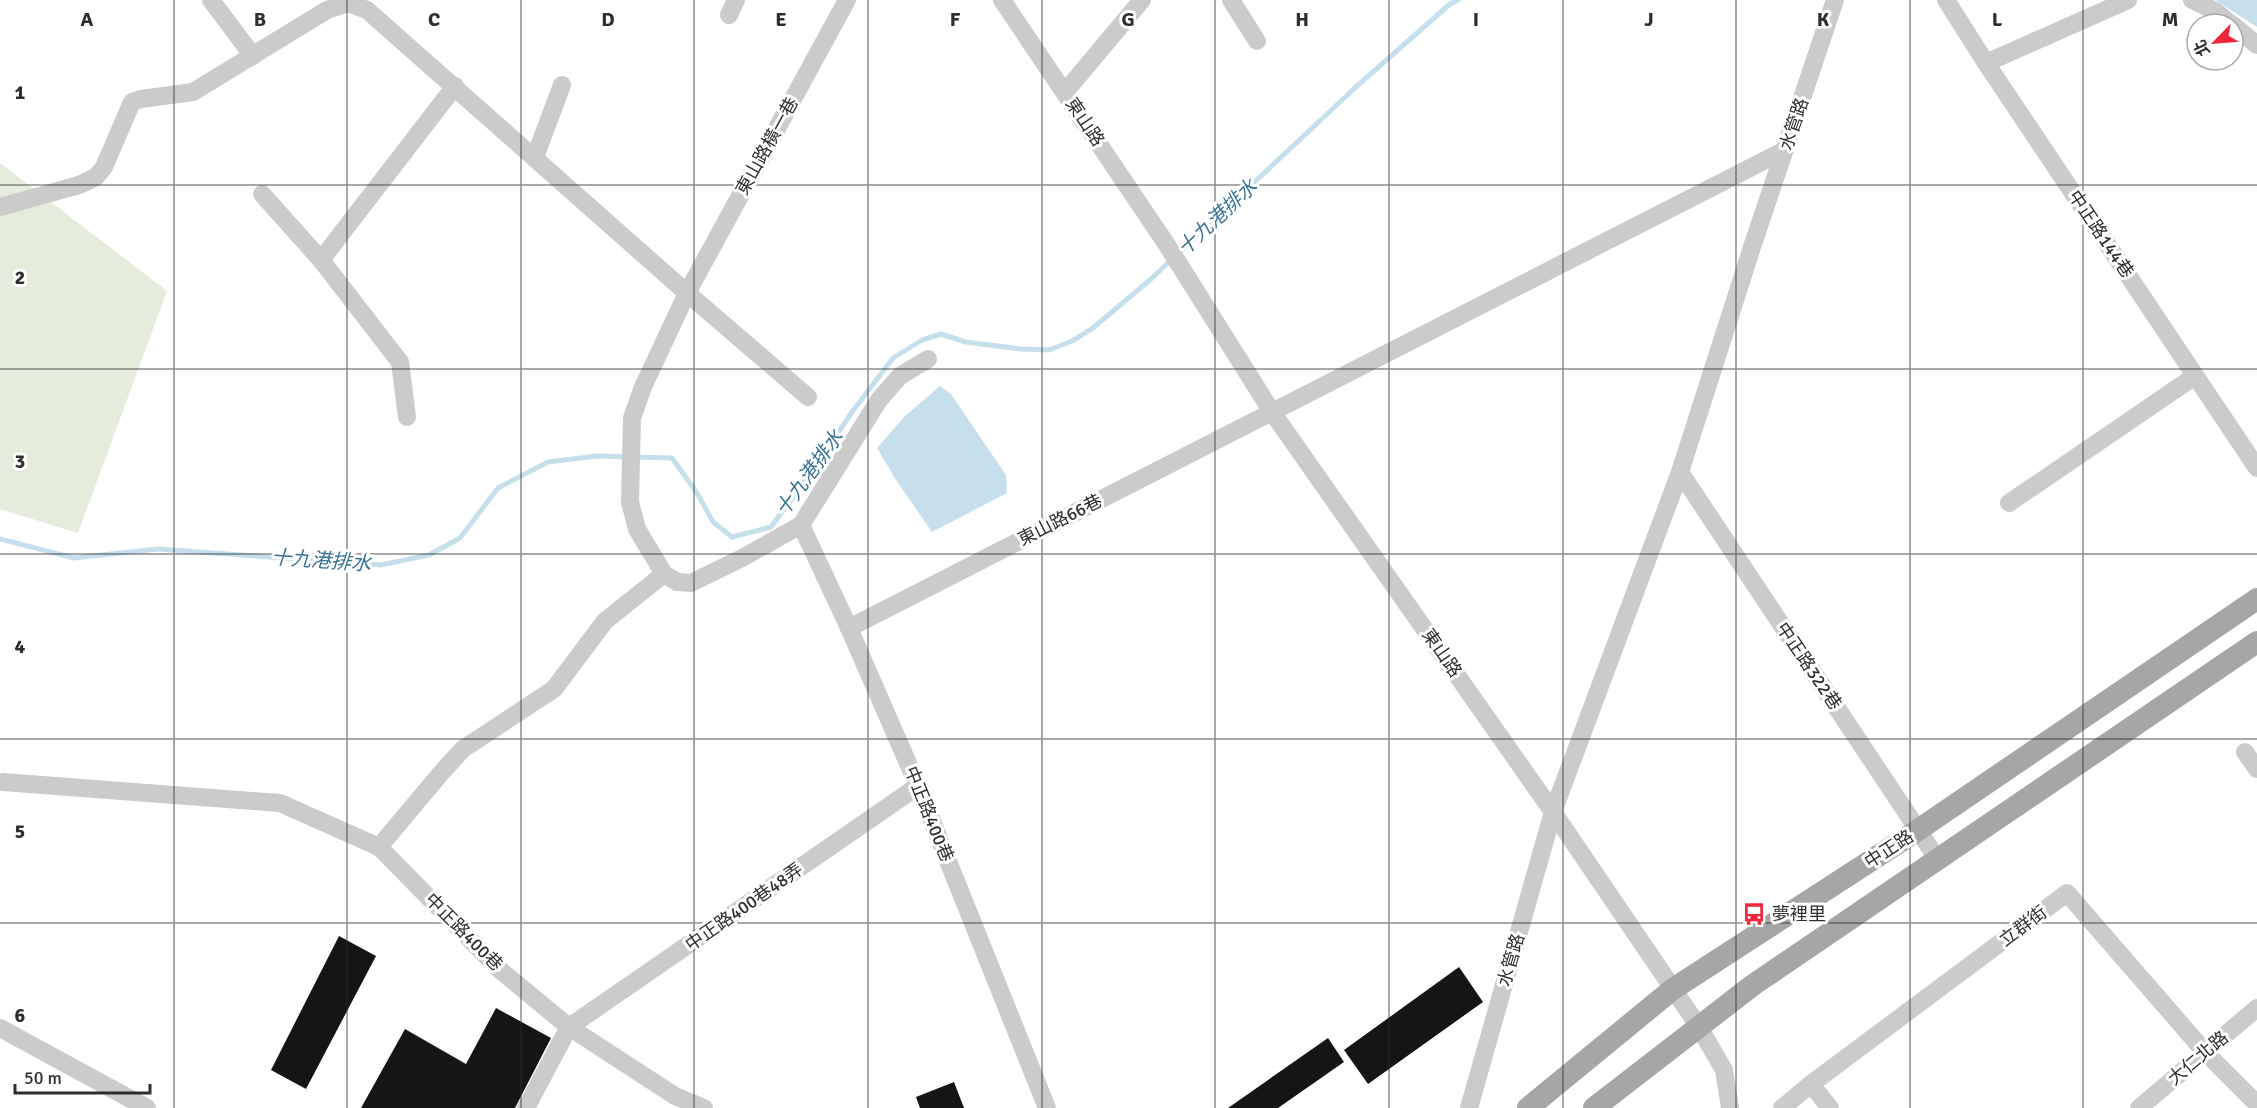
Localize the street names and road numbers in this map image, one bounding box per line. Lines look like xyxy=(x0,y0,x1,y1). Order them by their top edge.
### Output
street label: 東山路橫一巷 xyxy=(731,93,803,199)
street label: 東山路 xyxy=(1061,93,1109,151)
street label: 水管路 xyxy=(1775,95,1813,153)
street label: 中正路144巷 xyxy=(2064,186,2138,282)
street label: 東山路66巷 xyxy=(1014,489,1106,551)
street label: 中正路322巷 xyxy=(1772,618,1846,714)
street label: 東山路 xyxy=(1418,625,1466,681)
street label: 中正路400巷 xyxy=(900,763,958,865)
street label: 中正路 xyxy=(1860,825,1918,873)
street label: 中正路400巷48弄 xyxy=(681,858,807,956)
street label: 中正路400巷 xyxy=(420,888,508,976)
street label: 立群街 xyxy=(1995,901,2051,951)
street label: 水管路 xyxy=(1493,931,1529,989)
street label: 大仁北路 xyxy=(2163,1026,2233,1090)

